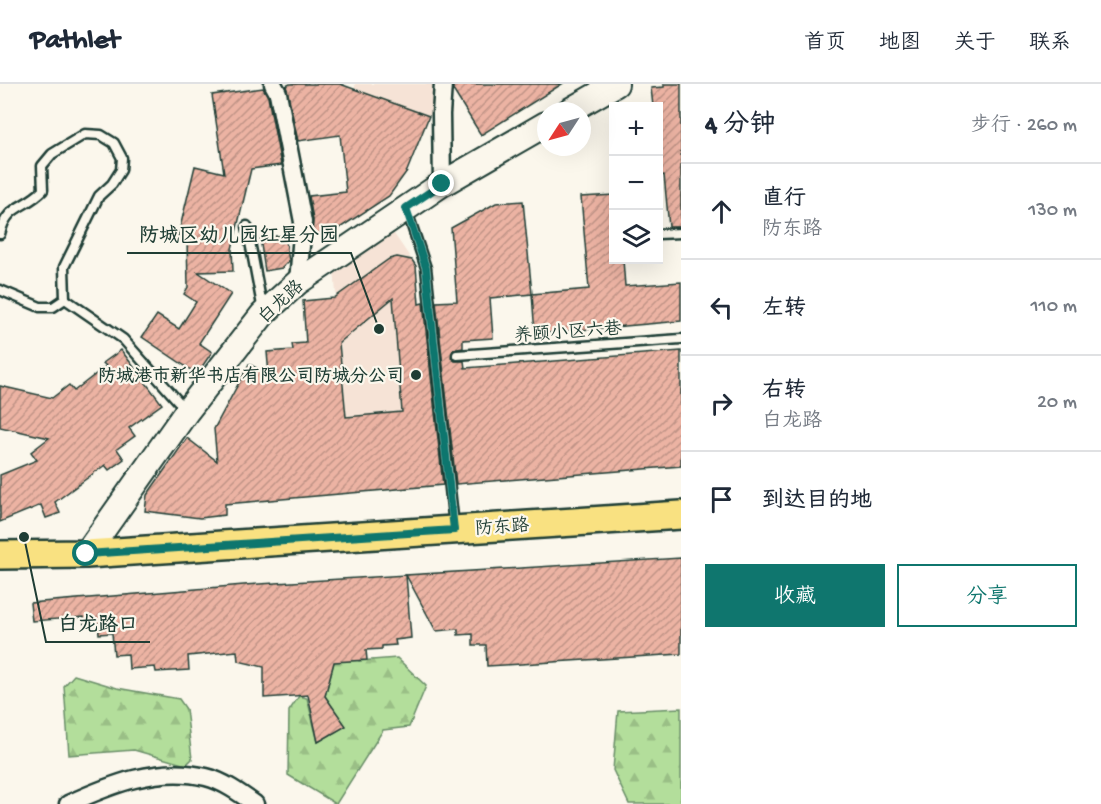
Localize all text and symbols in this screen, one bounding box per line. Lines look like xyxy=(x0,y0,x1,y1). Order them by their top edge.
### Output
text: Pathlet xyxy=(30,25,120,58)
text: 首页 xyxy=(804,32,846,57)
text: 地图 xyxy=(879,32,921,57)
text: 关于 xyxy=(954,32,996,57)
text: 联系 xyxy=(1029,32,1071,57)
north arrow xyxy=(537,102,591,156)
map controls xyxy=(609,102,663,264)
button: + xyxy=(609,102,663,156)
text: 4 分钟 xyxy=(705,111,775,142)
text: 步行 · 260 m xyxy=(971,115,1077,138)
button: − xyxy=(609,156,663,210)
route end xyxy=(428,170,454,196)
text: 直行 xyxy=(762,187,806,213)
icon: ahead xyxy=(705,195,738,228)
text: 130 m xyxy=(1028,200,1077,223)
button: layers xyxy=(609,210,663,264)
callout: 防城区幼儿园红星分园 xyxy=(127,215,351,253)
text: 防东路 xyxy=(762,219,822,242)
text: 防城区幼儿园红星分园 xyxy=(139,224,339,249)
street label: 白龙路 xyxy=(254,276,309,329)
icon: left xyxy=(705,291,738,324)
text: 110 m xyxy=(1031,296,1077,319)
text: 左转 xyxy=(762,297,806,323)
street label: 养颐小区六巷 xyxy=(514,318,623,348)
place label: 防城港市新华书店有限公司防城分公司 xyxy=(98,366,404,388)
marker: 防城港市新华书店有限公司防城分公司 xyxy=(409,368,423,382)
text: 右转 xyxy=(762,379,806,405)
icon: right xyxy=(705,387,738,420)
text: 20 m xyxy=(1037,392,1077,415)
text: 白龙路 xyxy=(762,411,822,434)
icon: arrive xyxy=(705,483,738,516)
text: 到达目的地 xyxy=(762,489,872,515)
street label: 防东路 xyxy=(474,515,530,541)
route start xyxy=(72,540,98,566)
button: 收藏 xyxy=(705,564,885,627)
button: 分享 xyxy=(897,564,1077,627)
callout: 白龙路口 xyxy=(46,604,150,642)
text: 白龙路口 xyxy=(58,613,138,638)

